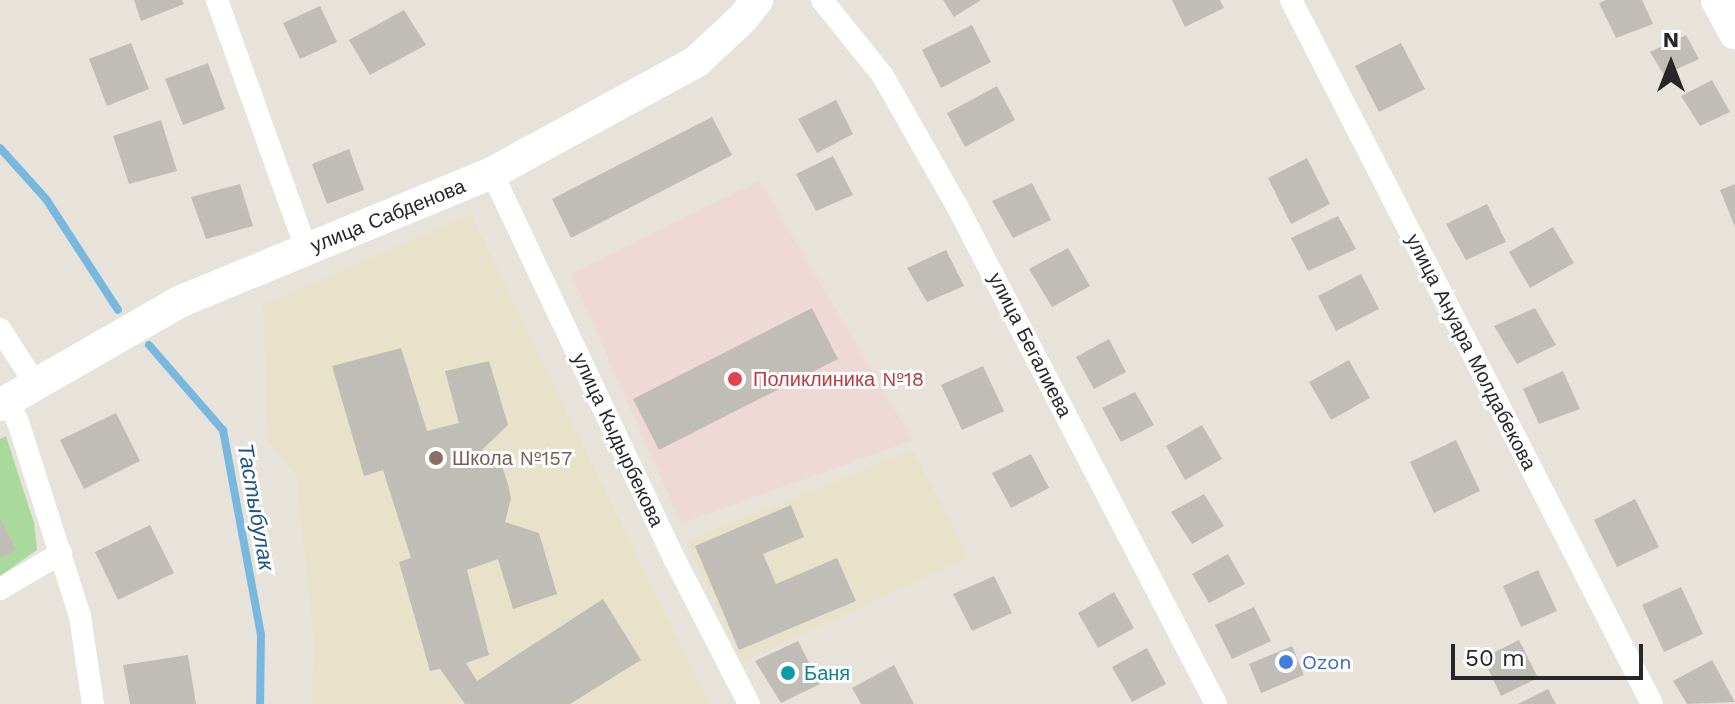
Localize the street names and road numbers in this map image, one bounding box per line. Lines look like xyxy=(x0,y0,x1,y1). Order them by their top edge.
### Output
street label: улица Сабденова xyxy=(307,174,469,258)
street label: улица Ануара Молдабекова xyxy=(1401,230,1541,474)
street label: улица Бегалиева xyxy=(983,268,1077,422)
street label: улица Кыдырбекова xyxy=(567,349,669,531)

